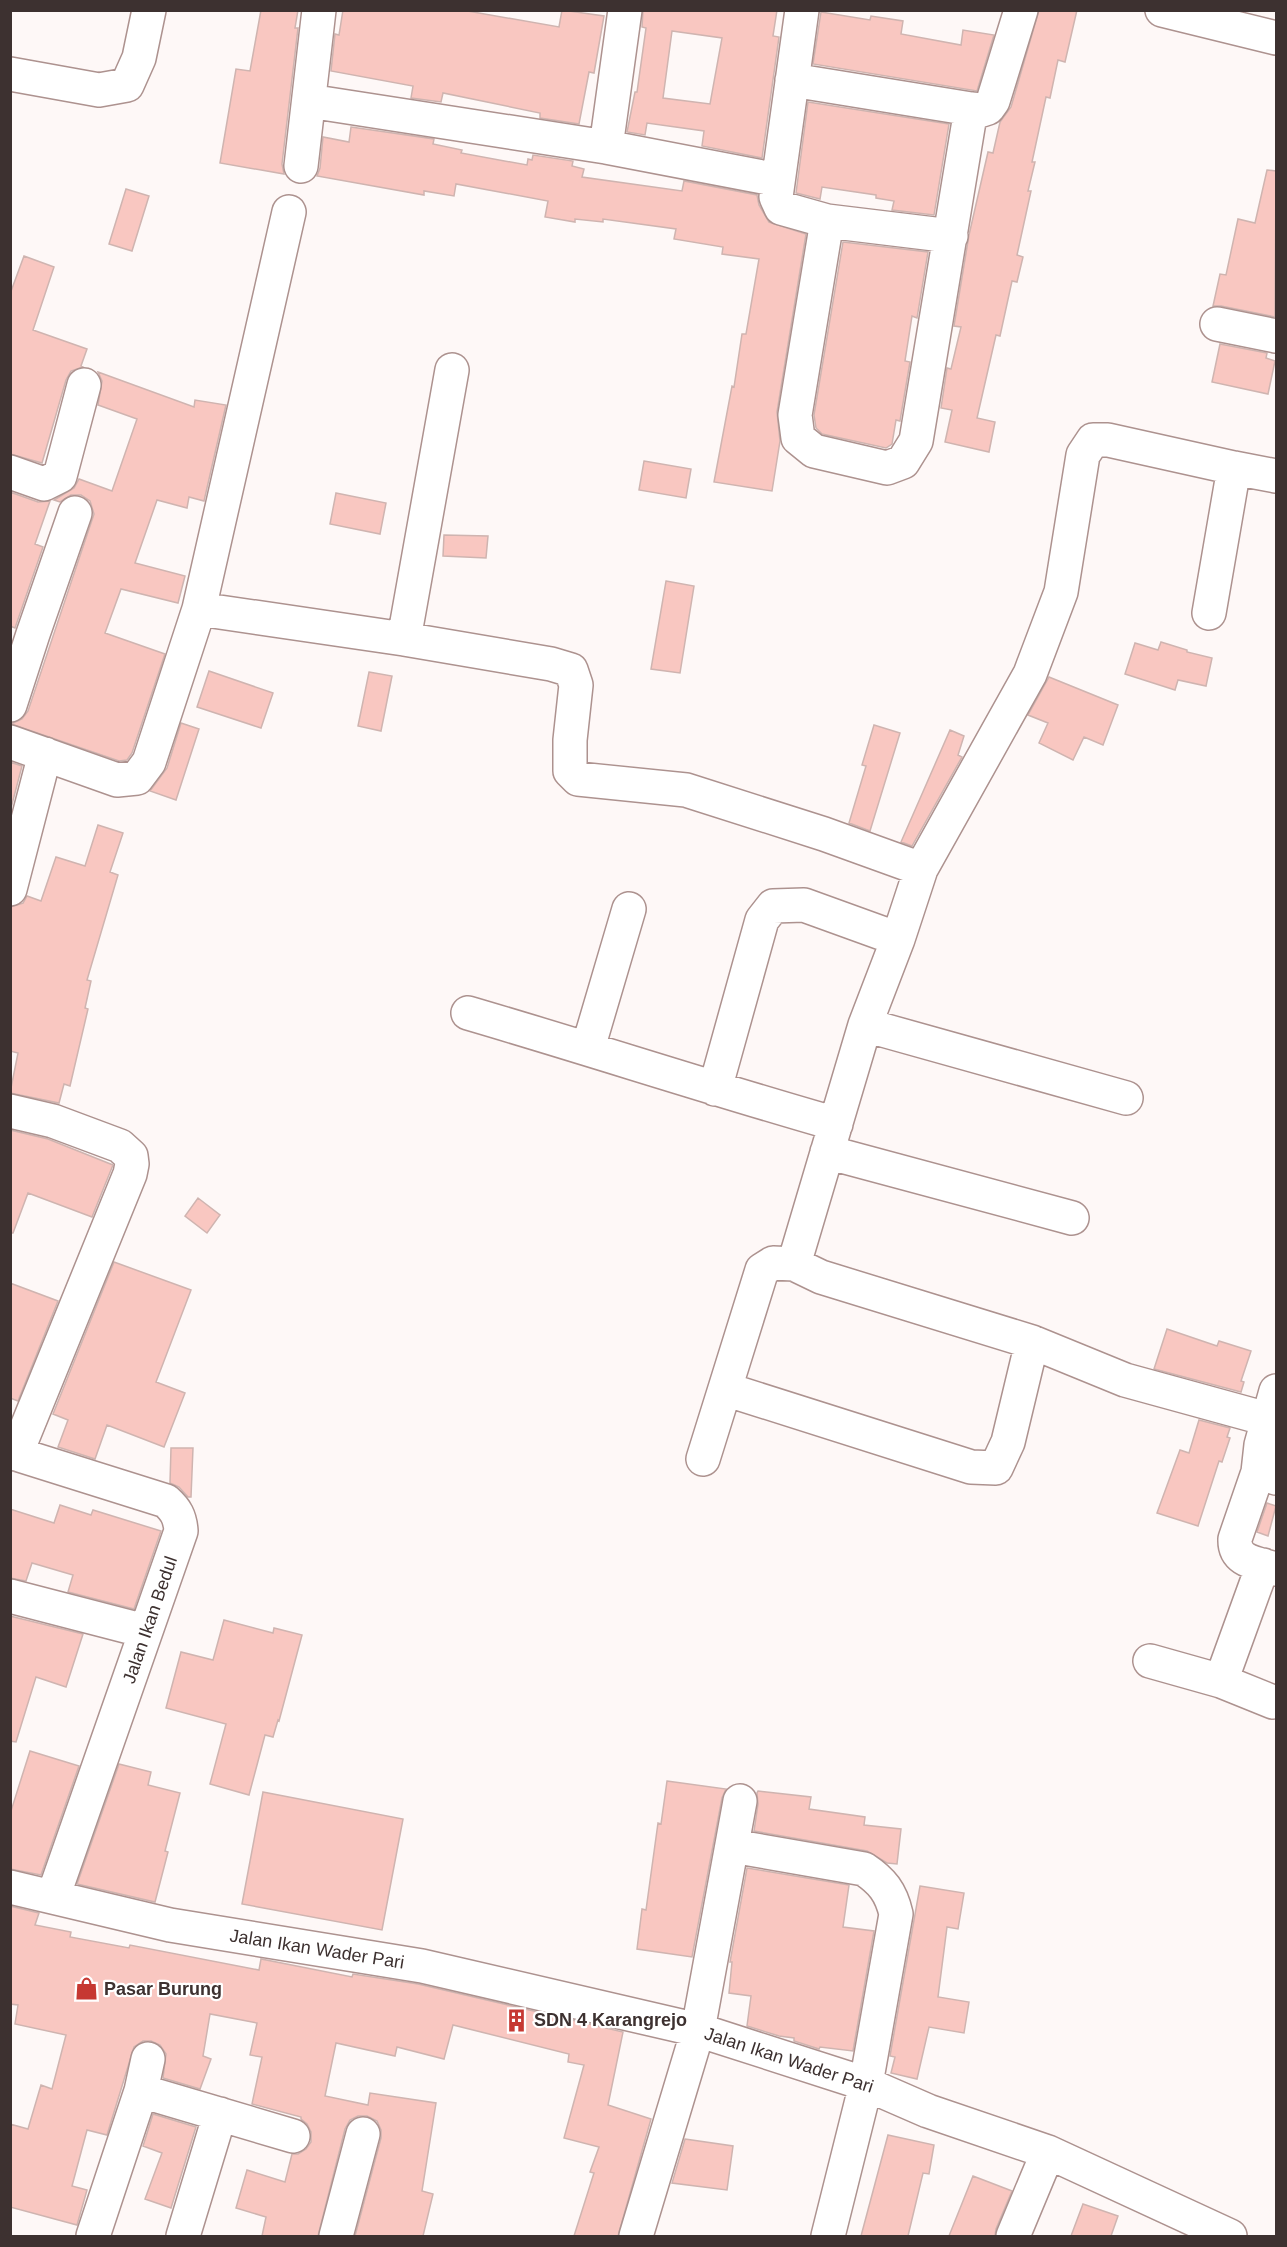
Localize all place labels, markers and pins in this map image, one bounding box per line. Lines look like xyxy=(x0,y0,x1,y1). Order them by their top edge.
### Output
shop icon: Pasar Burung xyxy=(73,1976,99,2002)
place label: Pasar Burung xyxy=(104,1979,222,1999)
building icon: SDN 4 Karangrejo xyxy=(503,2007,529,2033)
place label: SDN 4 Karangrejo xyxy=(534,2010,687,2030)

